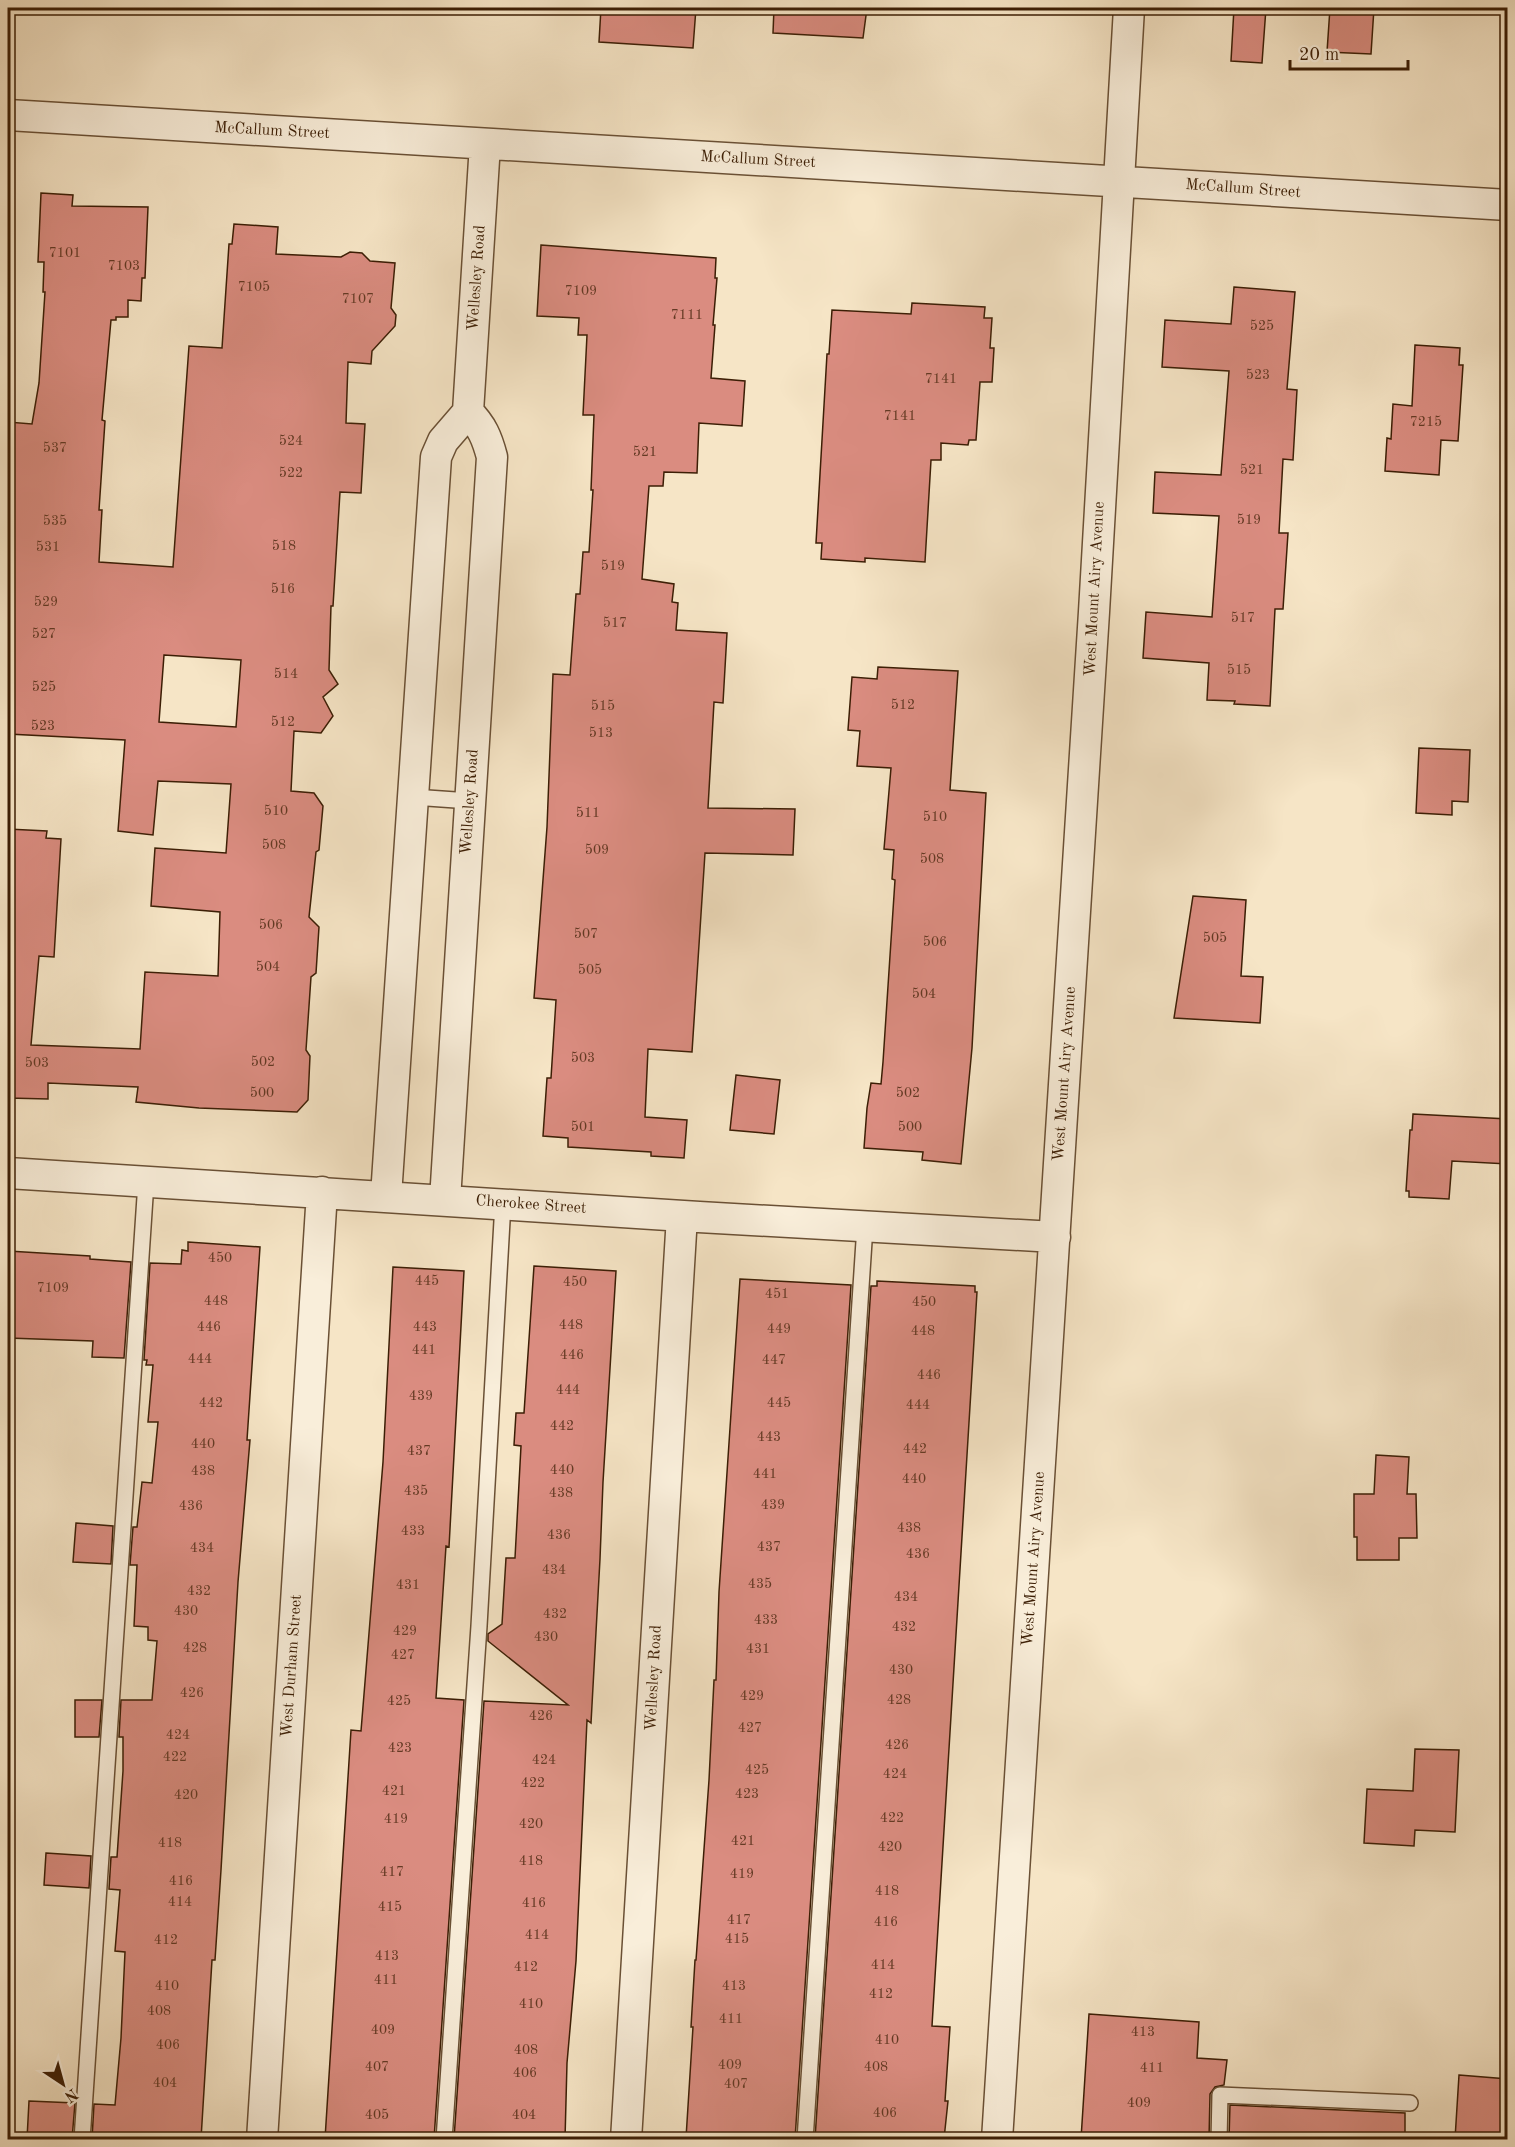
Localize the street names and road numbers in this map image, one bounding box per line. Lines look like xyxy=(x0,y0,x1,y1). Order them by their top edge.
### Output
street label: McCallum Street xyxy=(214,120,331,142)
street label: McCallum Street xyxy=(700,149,817,171)
street label: McCallum Street xyxy=(1185,177,1302,201)
street label: Wellesley Road xyxy=(465,224,489,332)
street label: West Mount Airy Avenue xyxy=(1082,501,1108,677)
street label: Wellesley Road xyxy=(458,748,482,856)
street label: West Mount Airy Avenue xyxy=(1051,986,1079,1162)
street label: Cherokee Street xyxy=(475,1193,587,1217)
street label: West Mount Airy Avenue xyxy=(1020,1471,1048,1647)
street label: West Durham Street xyxy=(279,1593,305,1738)
street label: Wellesley Road xyxy=(643,1625,665,1731)

